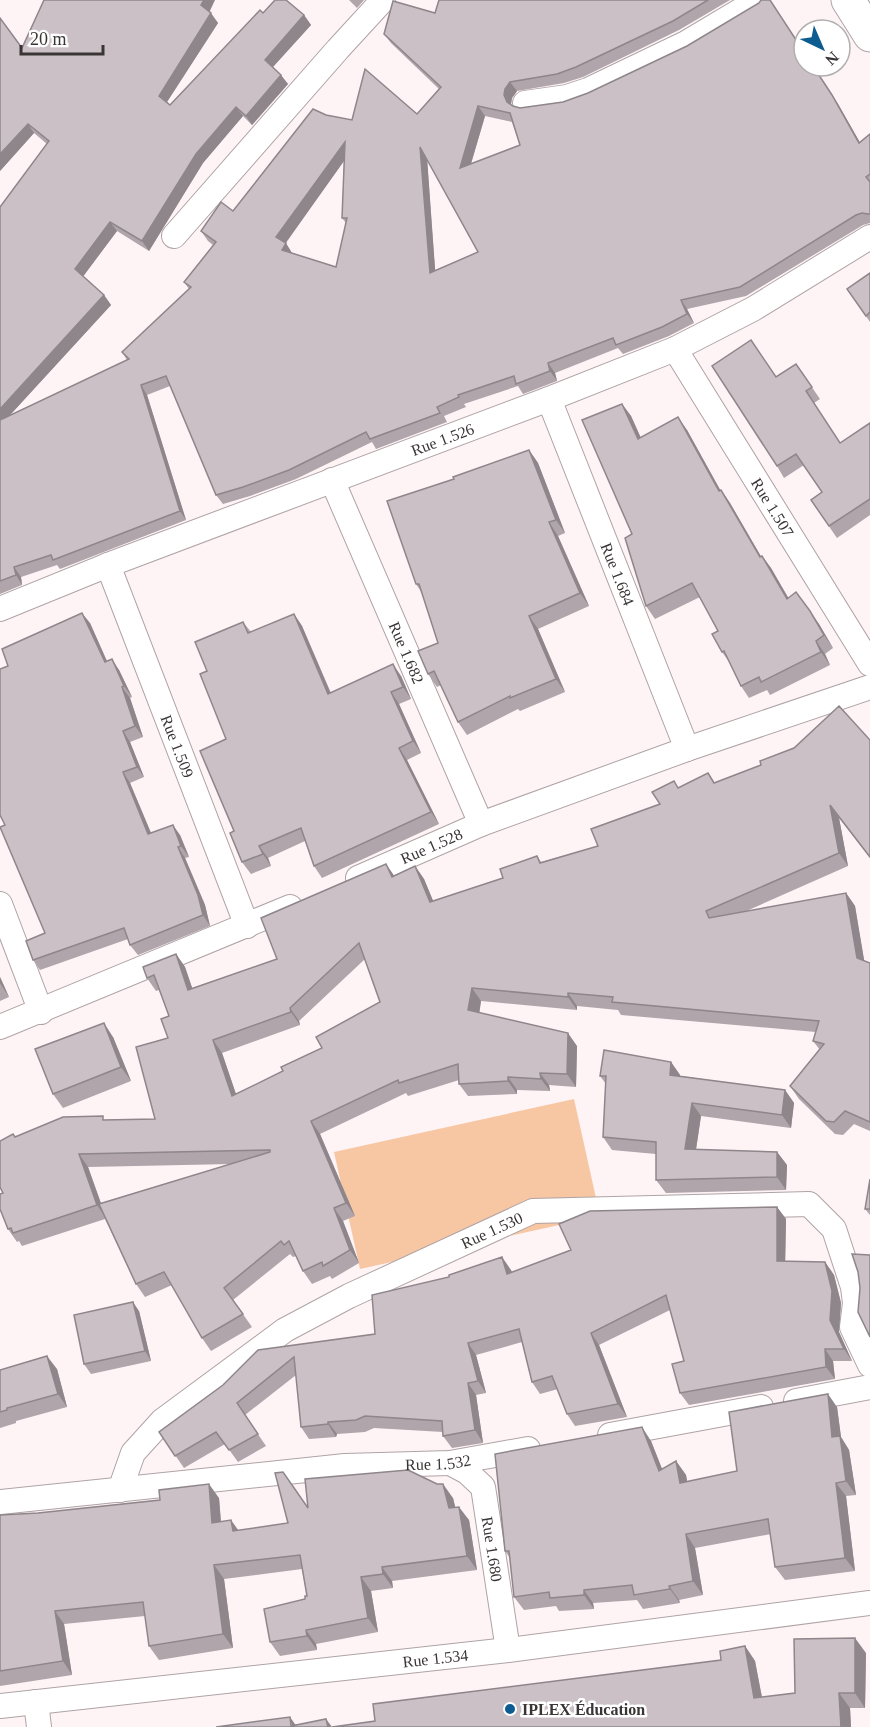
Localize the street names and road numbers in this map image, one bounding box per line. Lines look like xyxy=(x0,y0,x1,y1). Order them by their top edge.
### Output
street label: Rue 1.526 xyxy=(409,420,476,459)
street label: Rue 1.507 xyxy=(748,475,797,540)
street label: Rue 1.684 xyxy=(598,540,638,608)
street label: Rue 1.682 xyxy=(386,619,428,686)
street label: Rue 1.509 xyxy=(158,712,197,780)
street label: Rue 1.528 xyxy=(398,825,465,867)
street label: Rue 1.530 xyxy=(458,1209,525,1252)
street label: Rue 1.532 xyxy=(405,1451,472,1473)
street label: Rue 1.680 xyxy=(479,1515,506,1583)
street label: Rue 1.534 xyxy=(402,1646,469,1670)

